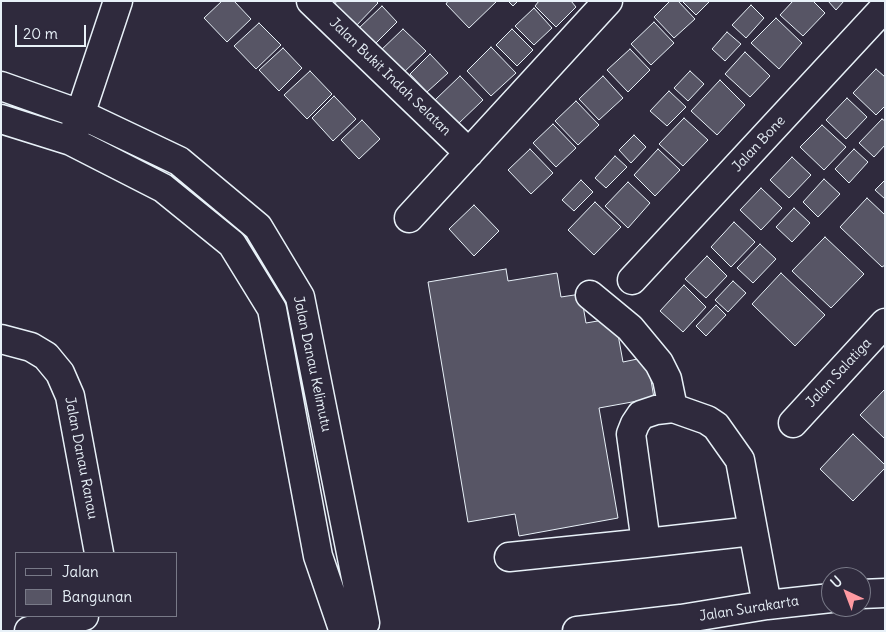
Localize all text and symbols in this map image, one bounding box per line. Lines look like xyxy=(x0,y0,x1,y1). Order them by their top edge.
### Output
scale bar xyxy=(18,15,89,47)
street label: Jalan Bukit Indah Selatan xyxy=(326,15,454,139)
text: 20 m xyxy=(23,24,58,43)
street label: Jalan Bone xyxy=(729,113,789,175)
street label: Jalan Danau Kelimutu xyxy=(289,295,335,433)
street label: Jalan Salatiga xyxy=(803,335,875,411)
street label: Jalan Danau Ranau xyxy=(61,395,101,521)
legend xyxy=(15,552,178,617)
text: Jalan xyxy=(62,562,99,581)
north arrow xyxy=(821,567,871,617)
text: U xyxy=(827,572,846,592)
text: Bangunan xyxy=(62,587,132,606)
street label: Jalan Surakarta xyxy=(698,593,800,625)

